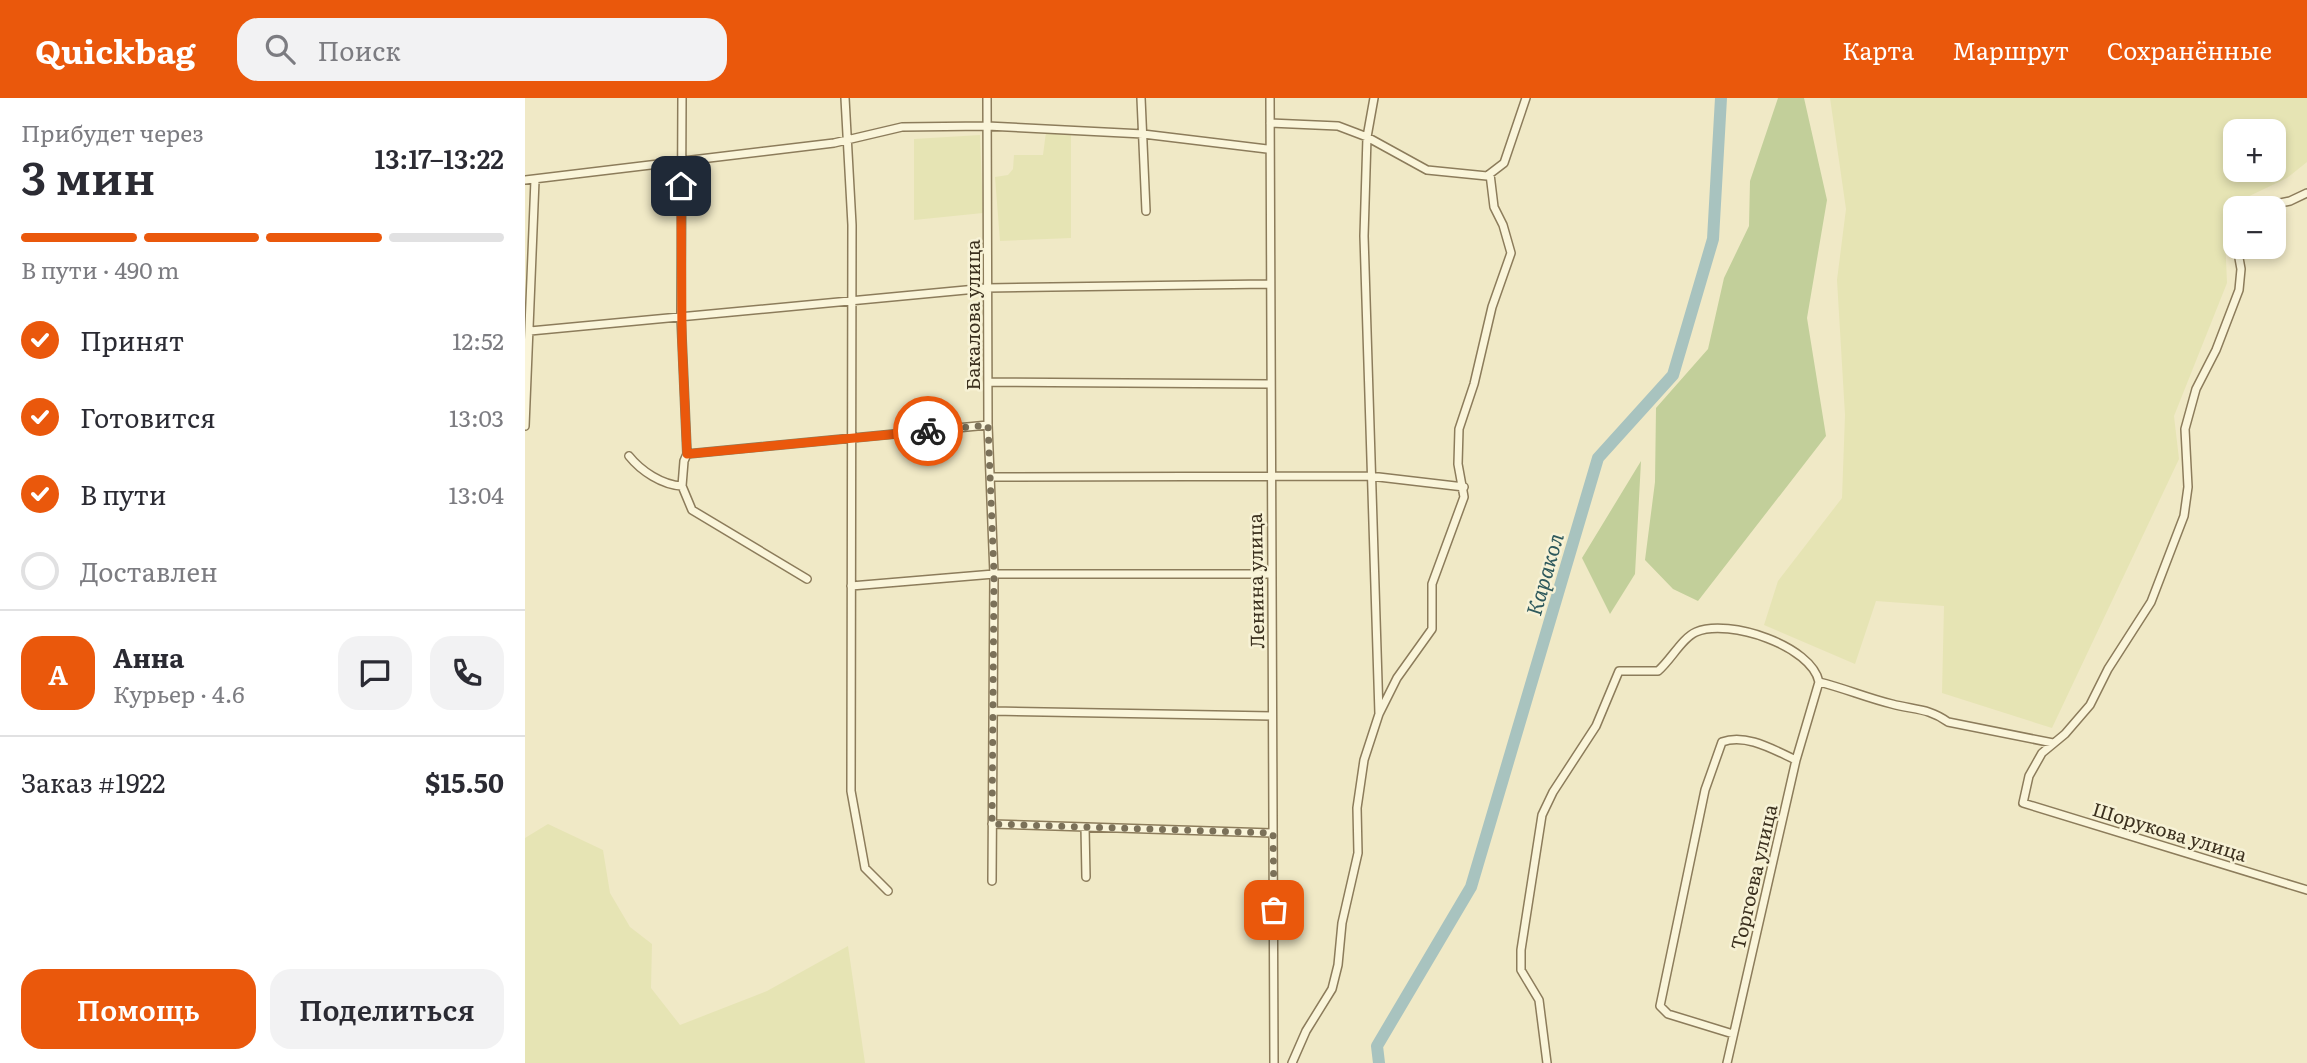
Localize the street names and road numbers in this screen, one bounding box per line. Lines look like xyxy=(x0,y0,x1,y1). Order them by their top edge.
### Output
street label: Бакалова улица xyxy=(958,239,986,390)
street label: Ленина улица xyxy=(1240,512,1270,649)
street label: Шорукова улица xyxy=(2089,794,2251,868)
street label: Торгоева улица xyxy=(1723,801,1784,953)

